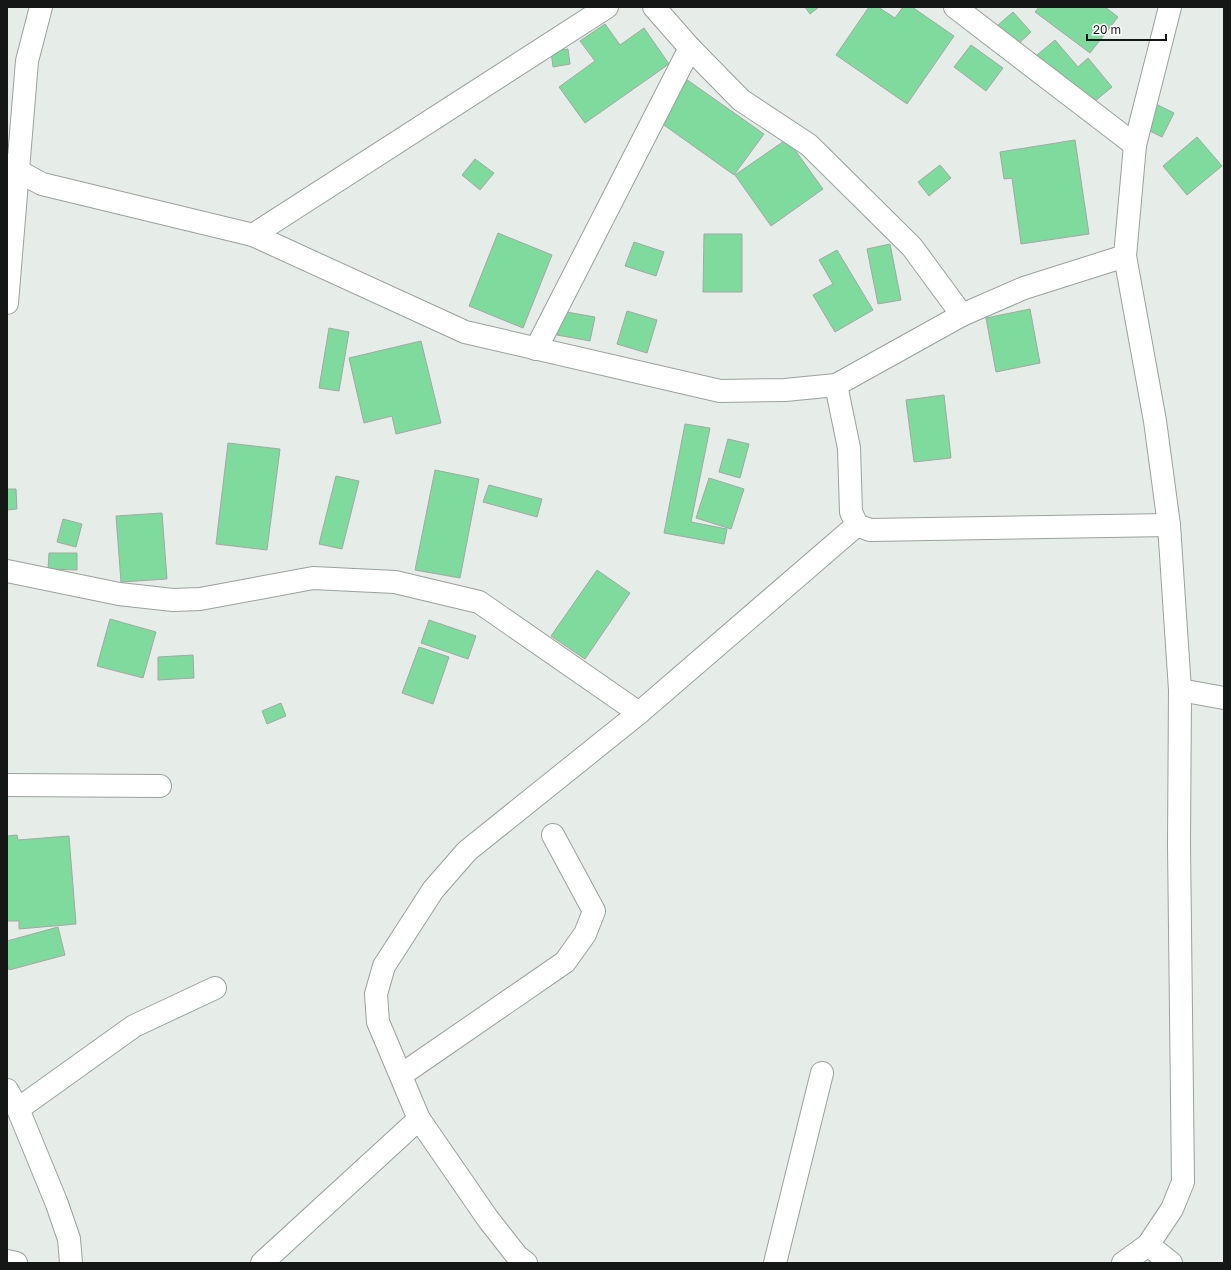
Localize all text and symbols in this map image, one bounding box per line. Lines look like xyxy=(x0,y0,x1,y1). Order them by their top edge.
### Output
scale bar xyxy=(1087,16,1166,42)
text: 20 m xyxy=(1093,22,1121,37)

